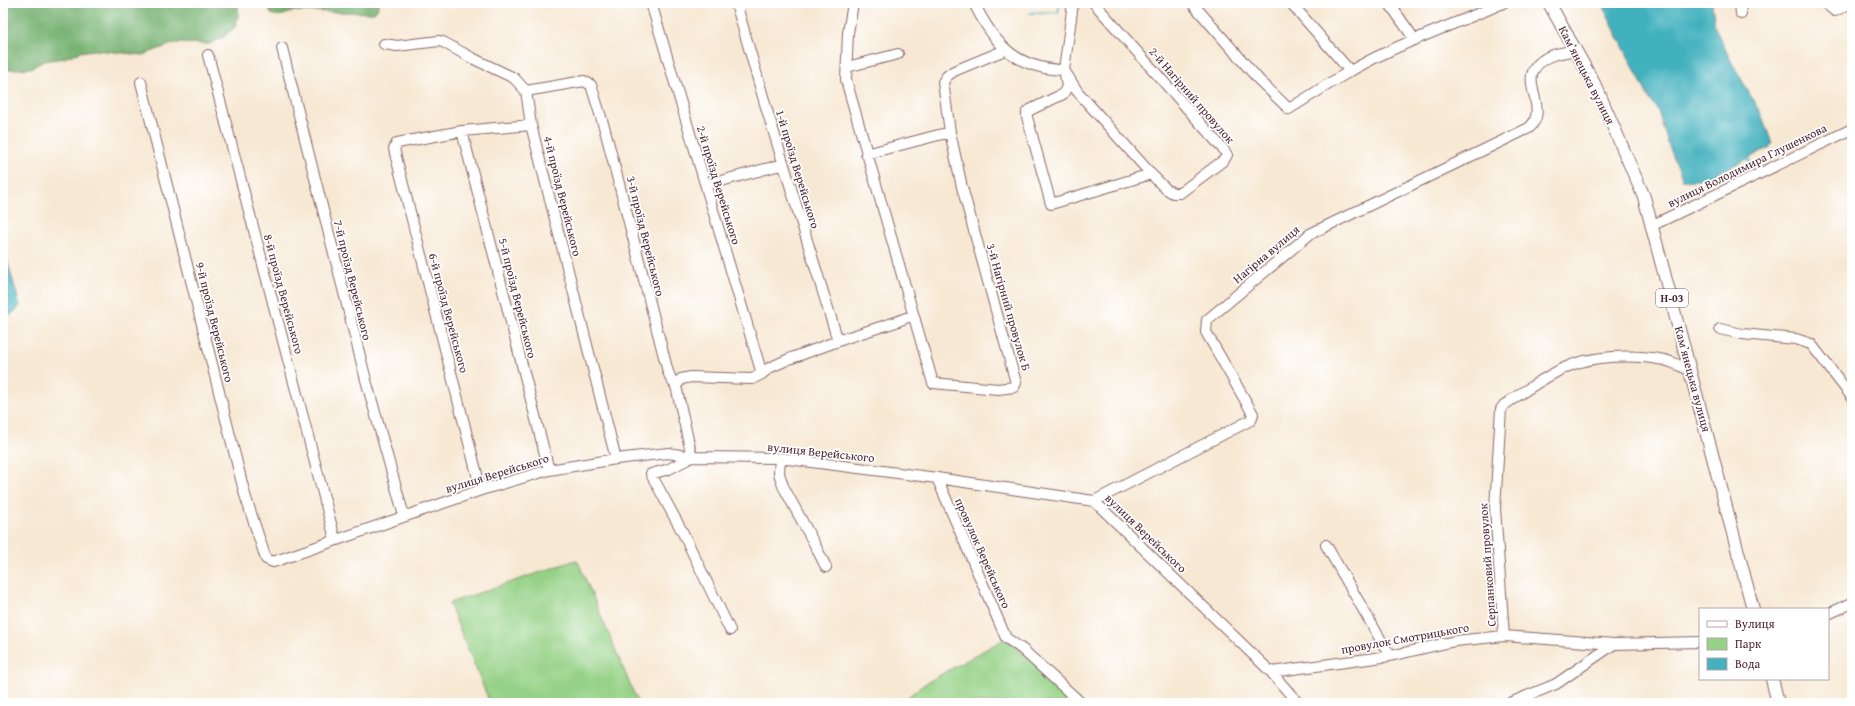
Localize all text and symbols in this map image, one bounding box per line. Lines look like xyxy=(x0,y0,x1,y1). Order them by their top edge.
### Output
street label: Камʼянецька вулиця xyxy=(1555,23,1619,127)
street label: 2-й Нагірний провулок xyxy=(1145,43,1239,147)
street label: 1-й проїзд Верейського xyxy=(772,108,824,230)
street label: вулиця Володимира Глушенкова xyxy=(1665,119,1830,211)
street label: 2-й проїзд Верейського xyxy=(693,124,745,246)
street label: 4-й проїзд Верейського xyxy=(540,134,586,258)
street label: 3-й проїзд Верейського xyxy=(623,174,669,298)
street label: 7-й проїзд Верейського xyxy=(330,218,376,342)
street label: Нагірна вулиця xyxy=(1229,221,1303,287)
street label: 8-й проїзд Верейського xyxy=(260,232,308,356)
street label: 5-й проїзд Верейського xyxy=(495,236,541,360)
street label: 3-й Нагірний провулок Б xyxy=(983,241,1035,373)
street label: 6-й проїзд Верейського xyxy=(425,251,473,375)
street label: 9-й проїзд Верейського xyxy=(192,260,238,384)
road number: Н-03 xyxy=(1656,289,1688,307)
street label: Камʼянецька вулиця xyxy=(1671,324,1715,434)
street label: вулиця Верейського xyxy=(767,438,875,466)
street label: вулиця Верейського xyxy=(443,449,551,497)
street label: вулиця Верейського xyxy=(1101,490,1191,576)
street label: провулок Верейського xyxy=(951,495,1015,611)
street label: Серпанковий провулок xyxy=(1474,502,1500,627)
legend xyxy=(1699,608,1829,680)
text: Вулиця xyxy=(1735,615,1775,632)
street label: провулок Смотрицького xyxy=(1340,618,1470,658)
text: Парк xyxy=(1735,635,1762,652)
text: Вода xyxy=(1735,655,1760,672)

